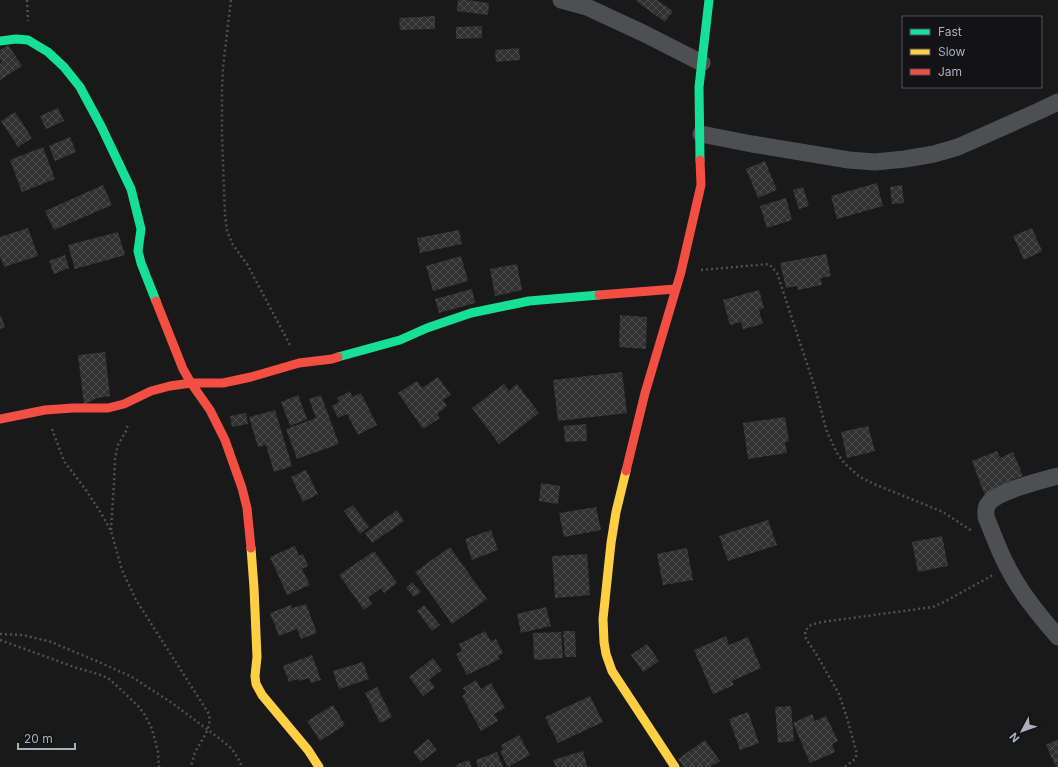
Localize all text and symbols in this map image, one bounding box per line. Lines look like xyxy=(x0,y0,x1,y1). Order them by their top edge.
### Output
legend xyxy=(902,16,1042,88)
text: Fast xyxy=(938,24,962,39)
text: Slow xyxy=(938,44,966,59)
text: Jam xyxy=(938,64,962,79)
north arrow xyxy=(1002,711,1042,751)
scale bar xyxy=(18,725,75,751)
text: N xyxy=(1006,730,1022,745)
text: 20 m xyxy=(24,731,53,746)

